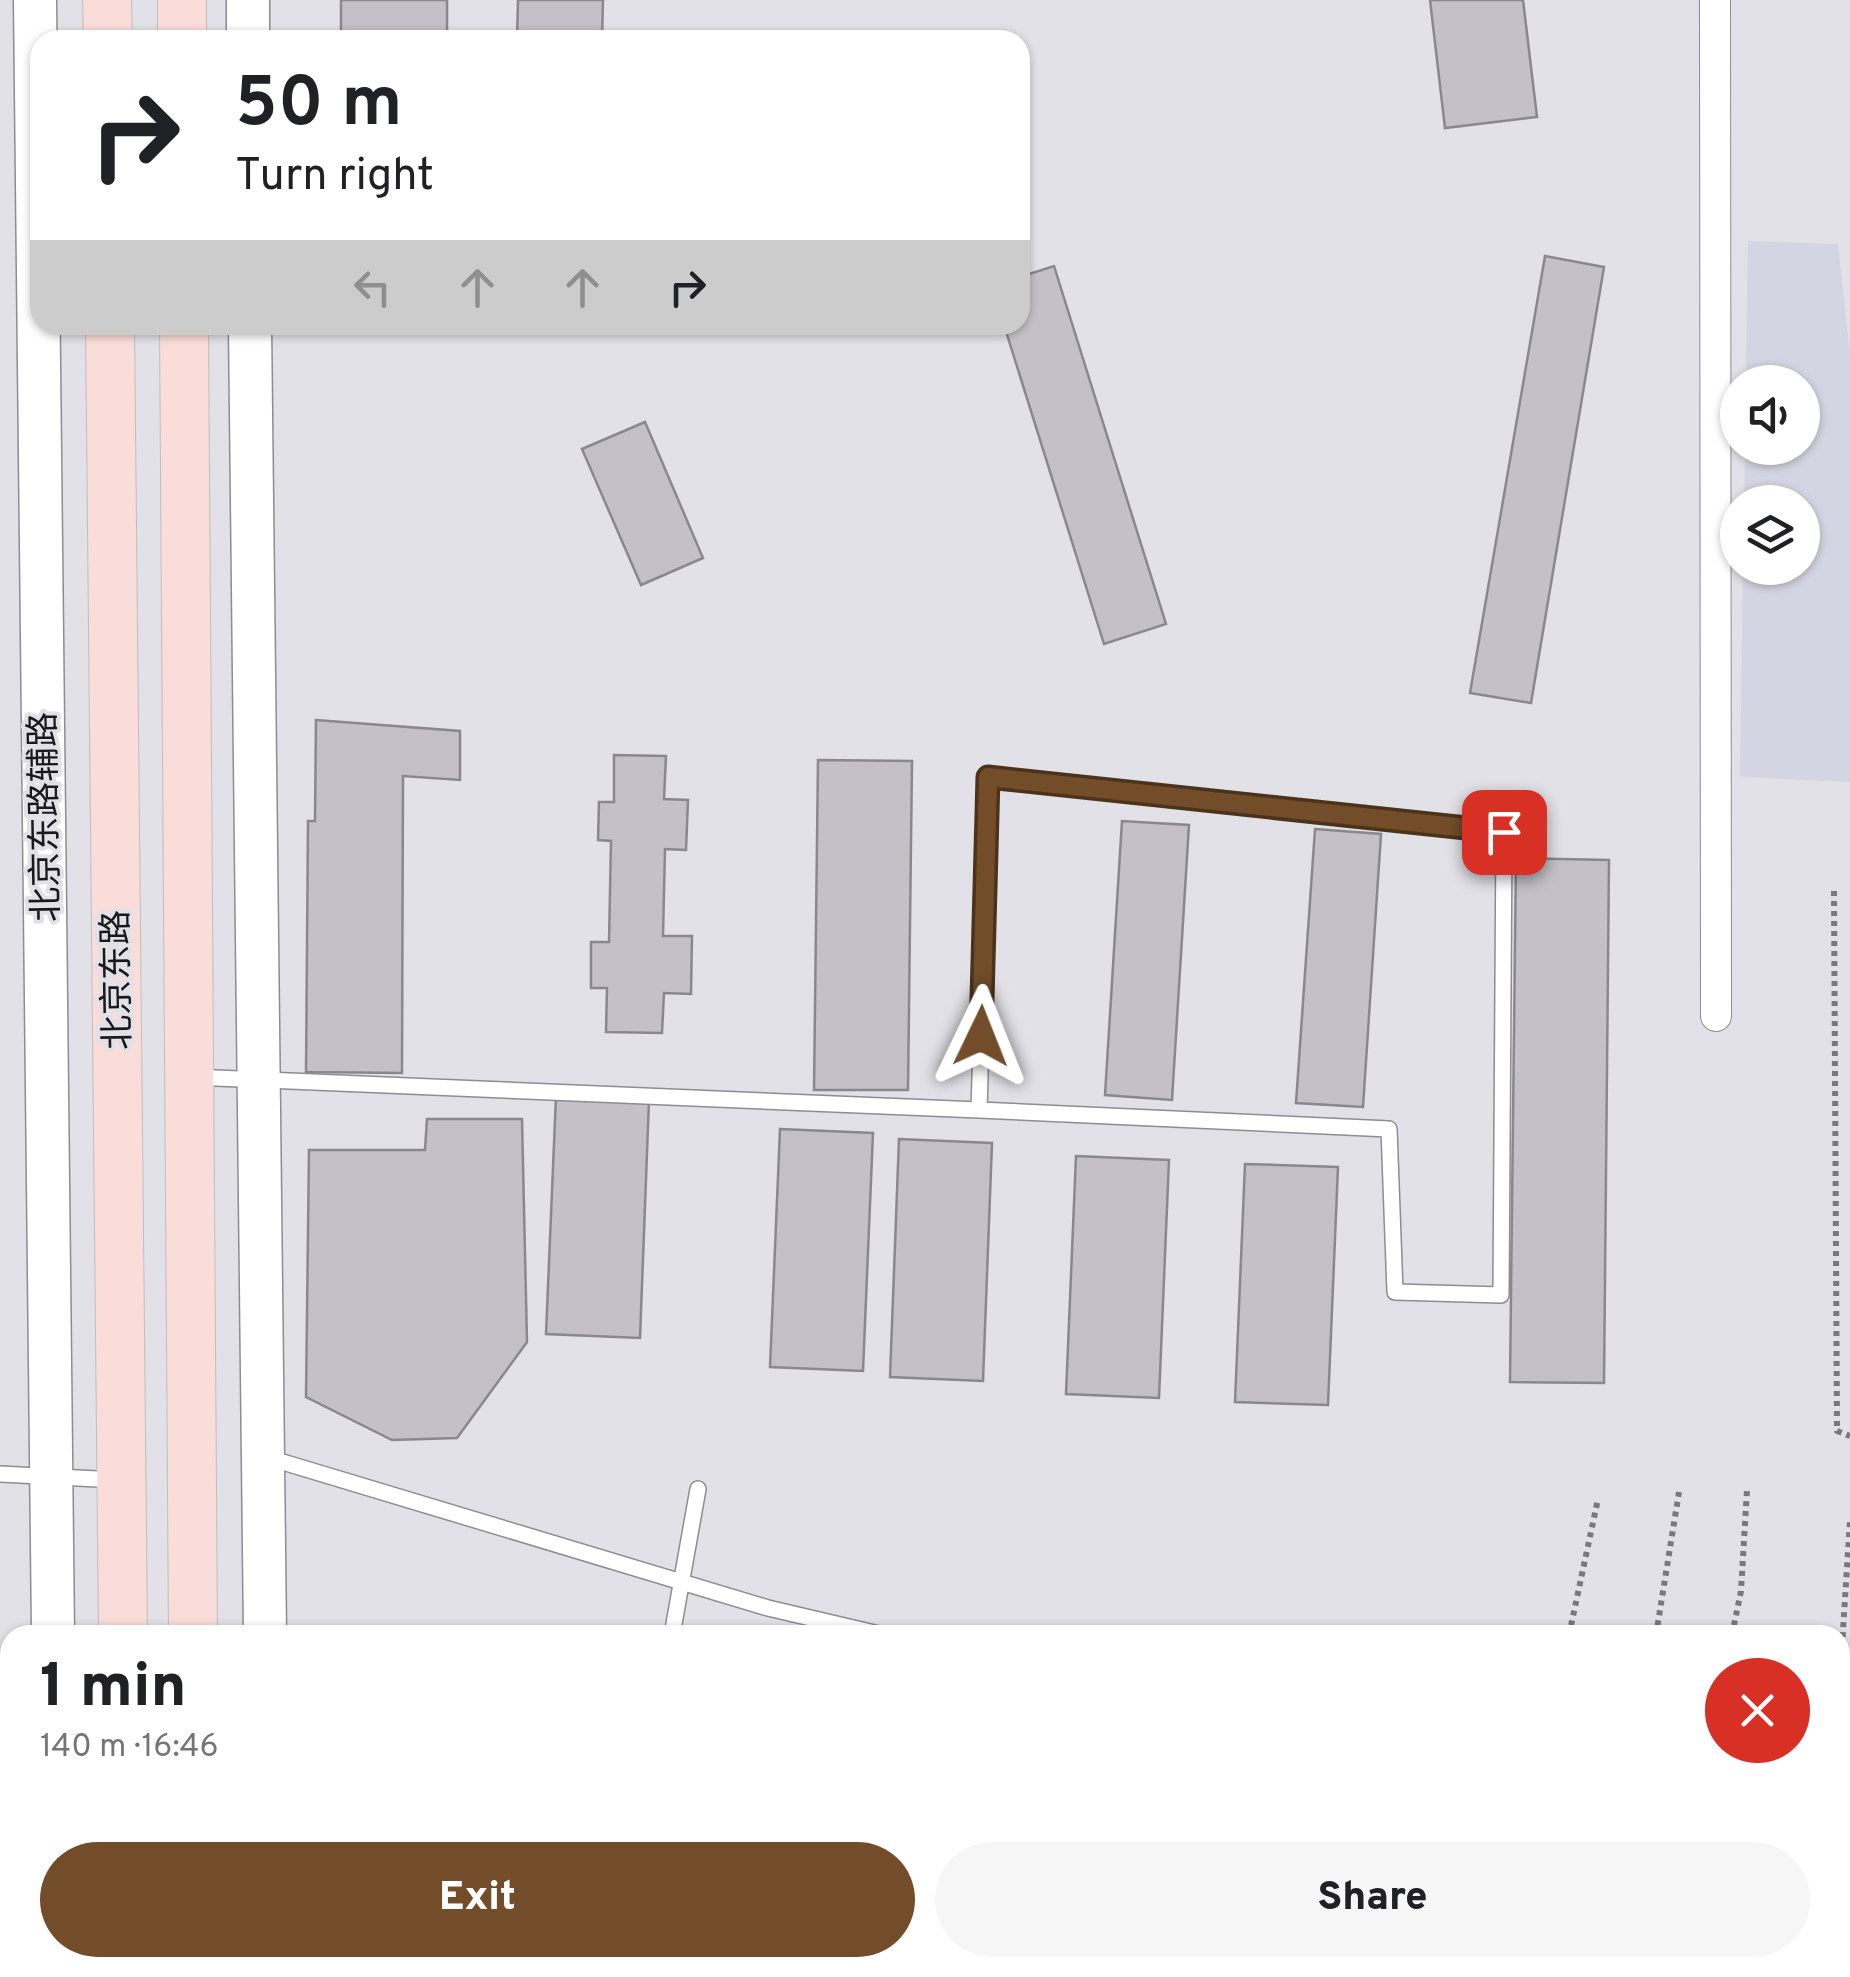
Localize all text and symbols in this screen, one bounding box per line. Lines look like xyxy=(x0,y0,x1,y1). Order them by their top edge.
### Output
text: 50 m xyxy=(235,62,402,151)
icon: right xyxy=(70,70,200,200)
text: Turn right xyxy=(235,149,434,206)
icon: left xyxy=(345,260,400,315)
icon: ahead xyxy=(450,260,505,315)
icon: ahead xyxy=(555,260,610,315)
icon: right xyxy=(660,260,715,315)
map controls xyxy=(1720,365,1820,585)
button: sound xyxy=(1720,365,1820,465)
button: layers xyxy=(1720,485,1820,585)
street label: 北京东路辅路 xyxy=(23,712,71,922)
pin xyxy=(1462,790,1547,875)
icon: arrive xyxy=(1477,805,1532,860)
street label: 北京东路 xyxy=(96,910,142,1050)
position arrow xyxy=(929,984,1033,1088)
text: 1 min xyxy=(40,1652,187,1728)
button: close xyxy=(1705,1658,1810,1763)
text: 140 m · 16:46 xyxy=(40,1728,219,1768)
button: Exit xyxy=(40,1842,915,1957)
button: Share xyxy=(935,1842,1810,1957)

